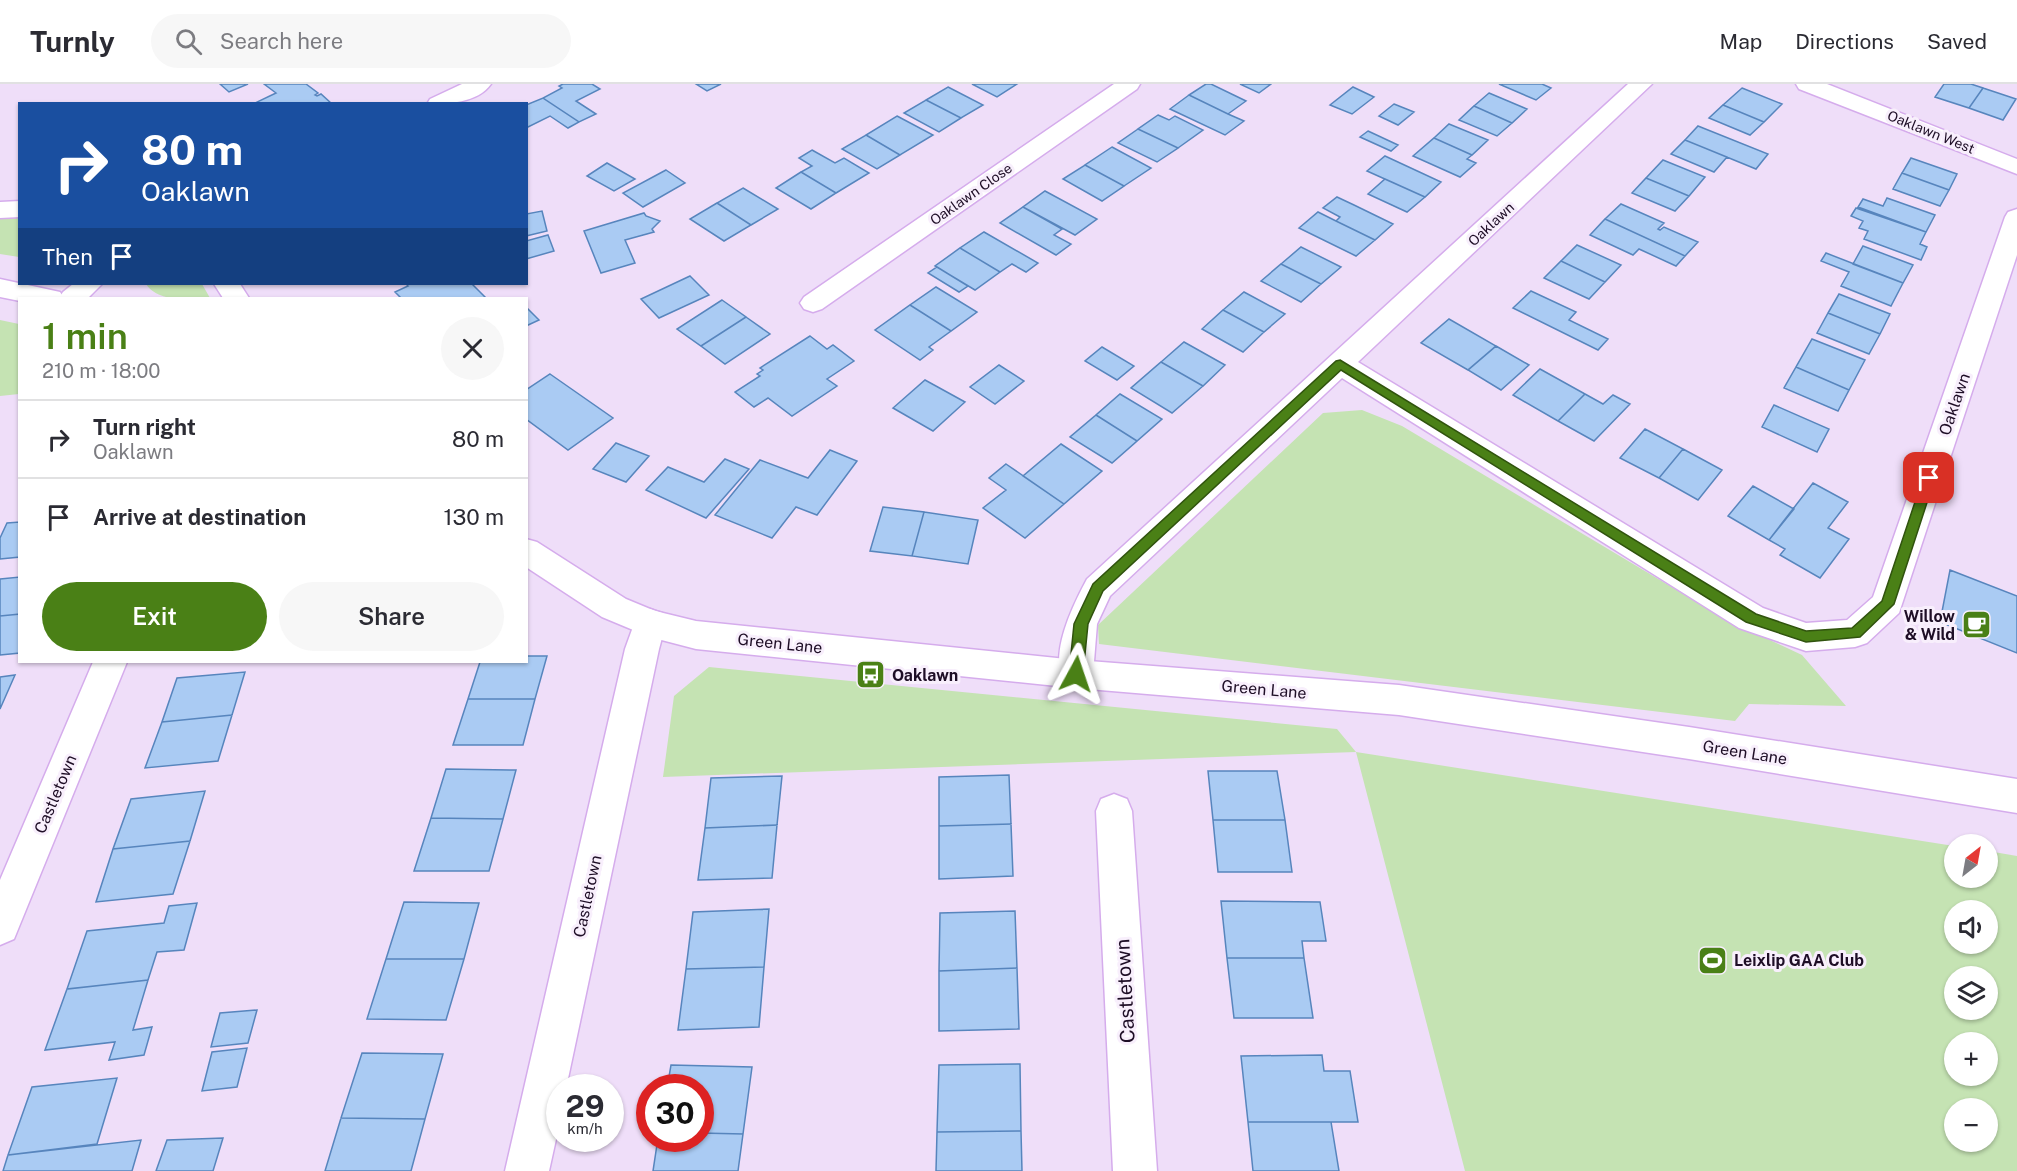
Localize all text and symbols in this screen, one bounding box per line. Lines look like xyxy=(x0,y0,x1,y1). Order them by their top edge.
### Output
search box xyxy=(151,14,571,68)
text: Turnly xyxy=(30,25,115,58)
icon: search xyxy=(172,25,205,58)
text: Search here xyxy=(220,28,343,54)
text: Map xyxy=(1720,29,1762,54)
text: Directions xyxy=(1795,29,1894,54)
text: Saved xyxy=(1927,29,1987,54)
street label: Oaklawn West xyxy=(1885,107,1977,157)
text: 80 m xyxy=(141,125,243,174)
icon: right xyxy=(42,126,120,204)
street label: Oaklawn Close xyxy=(927,160,1015,228)
text: Oaklawn xyxy=(141,175,250,207)
street label: Oaklawn xyxy=(1465,199,1517,249)
icon: arrive xyxy=(105,240,138,273)
text: Then xyxy=(42,244,93,270)
text: 1 min xyxy=(42,315,128,357)
button: close xyxy=(441,317,504,380)
text: 210 m · 18:00 xyxy=(42,359,161,383)
street label: Oaklawn xyxy=(1935,371,1974,438)
text: Turn right xyxy=(93,414,196,440)
icon: right xyxy=(42,423,75,456)
text: 80 m xyxy=(452,426,504,452)
text: Oaklawn xyxy=(93,440,174,464)
pin xyxy=(1903,452,1954,503)
icon: arrive xyxy=(1912,461,1945,494)
icon: arrive xyxy=(42,501,75,534)
text: Arrive at destination xyxy=(93,504,306,530)
text: 130 m xyxy=(443,504,504,530)
button: Exit xyxy=(42,582,267,651)
button: Share xyxy=(279,582,504,651)
place label: Willow & Wild xyxy=(1904,607,1955,644)
cafe icon: Willow & Wild xyxy=(1960,609,1992,641)
street label: Green Lane xyxy=(737,630,823,657)
position arrow xyxy=(1044,642,1108,706)
bus stop icon: Oaklawn xyxy=(855,659,887,691)
place label: Oaklawn xyxy=(892,666,958,685)
street label: Green Lane xyxy=(1221,676,1307,703)
street label: Green Lane xyxy=(1701,736,1789,769)
street label: Castletown xyxy=(30,752,81,836)
north arrow xyxy=(1944,834,1998,888)
map controls xyxy=(1944,834,1998,1152)
street label: Castletown xyxy=(570,853,605,939)
button: sound xyxy=(1944,900,1998,954)
street label: Castletown xyxy=(1110,938,1140,1044)
sports icon: Leixlip GAA Club xyxy=(1697,944,1729,976)
place label: Leixlip GAA Club xyxy=(1734,951,1864,970)
button: layers xyxy=(1944,966,1998,1020)
button: + xyxy=(1944,1032,1998,1086)
speed limit sign: 30 xyxy=(636,1074,714,1152)
text: 29 xyxy=(566,1088,604,1124)
button: − xyxy=(1944,1098,1998,1152)
text: km/h xyxy=(567,1120,603,1137)

